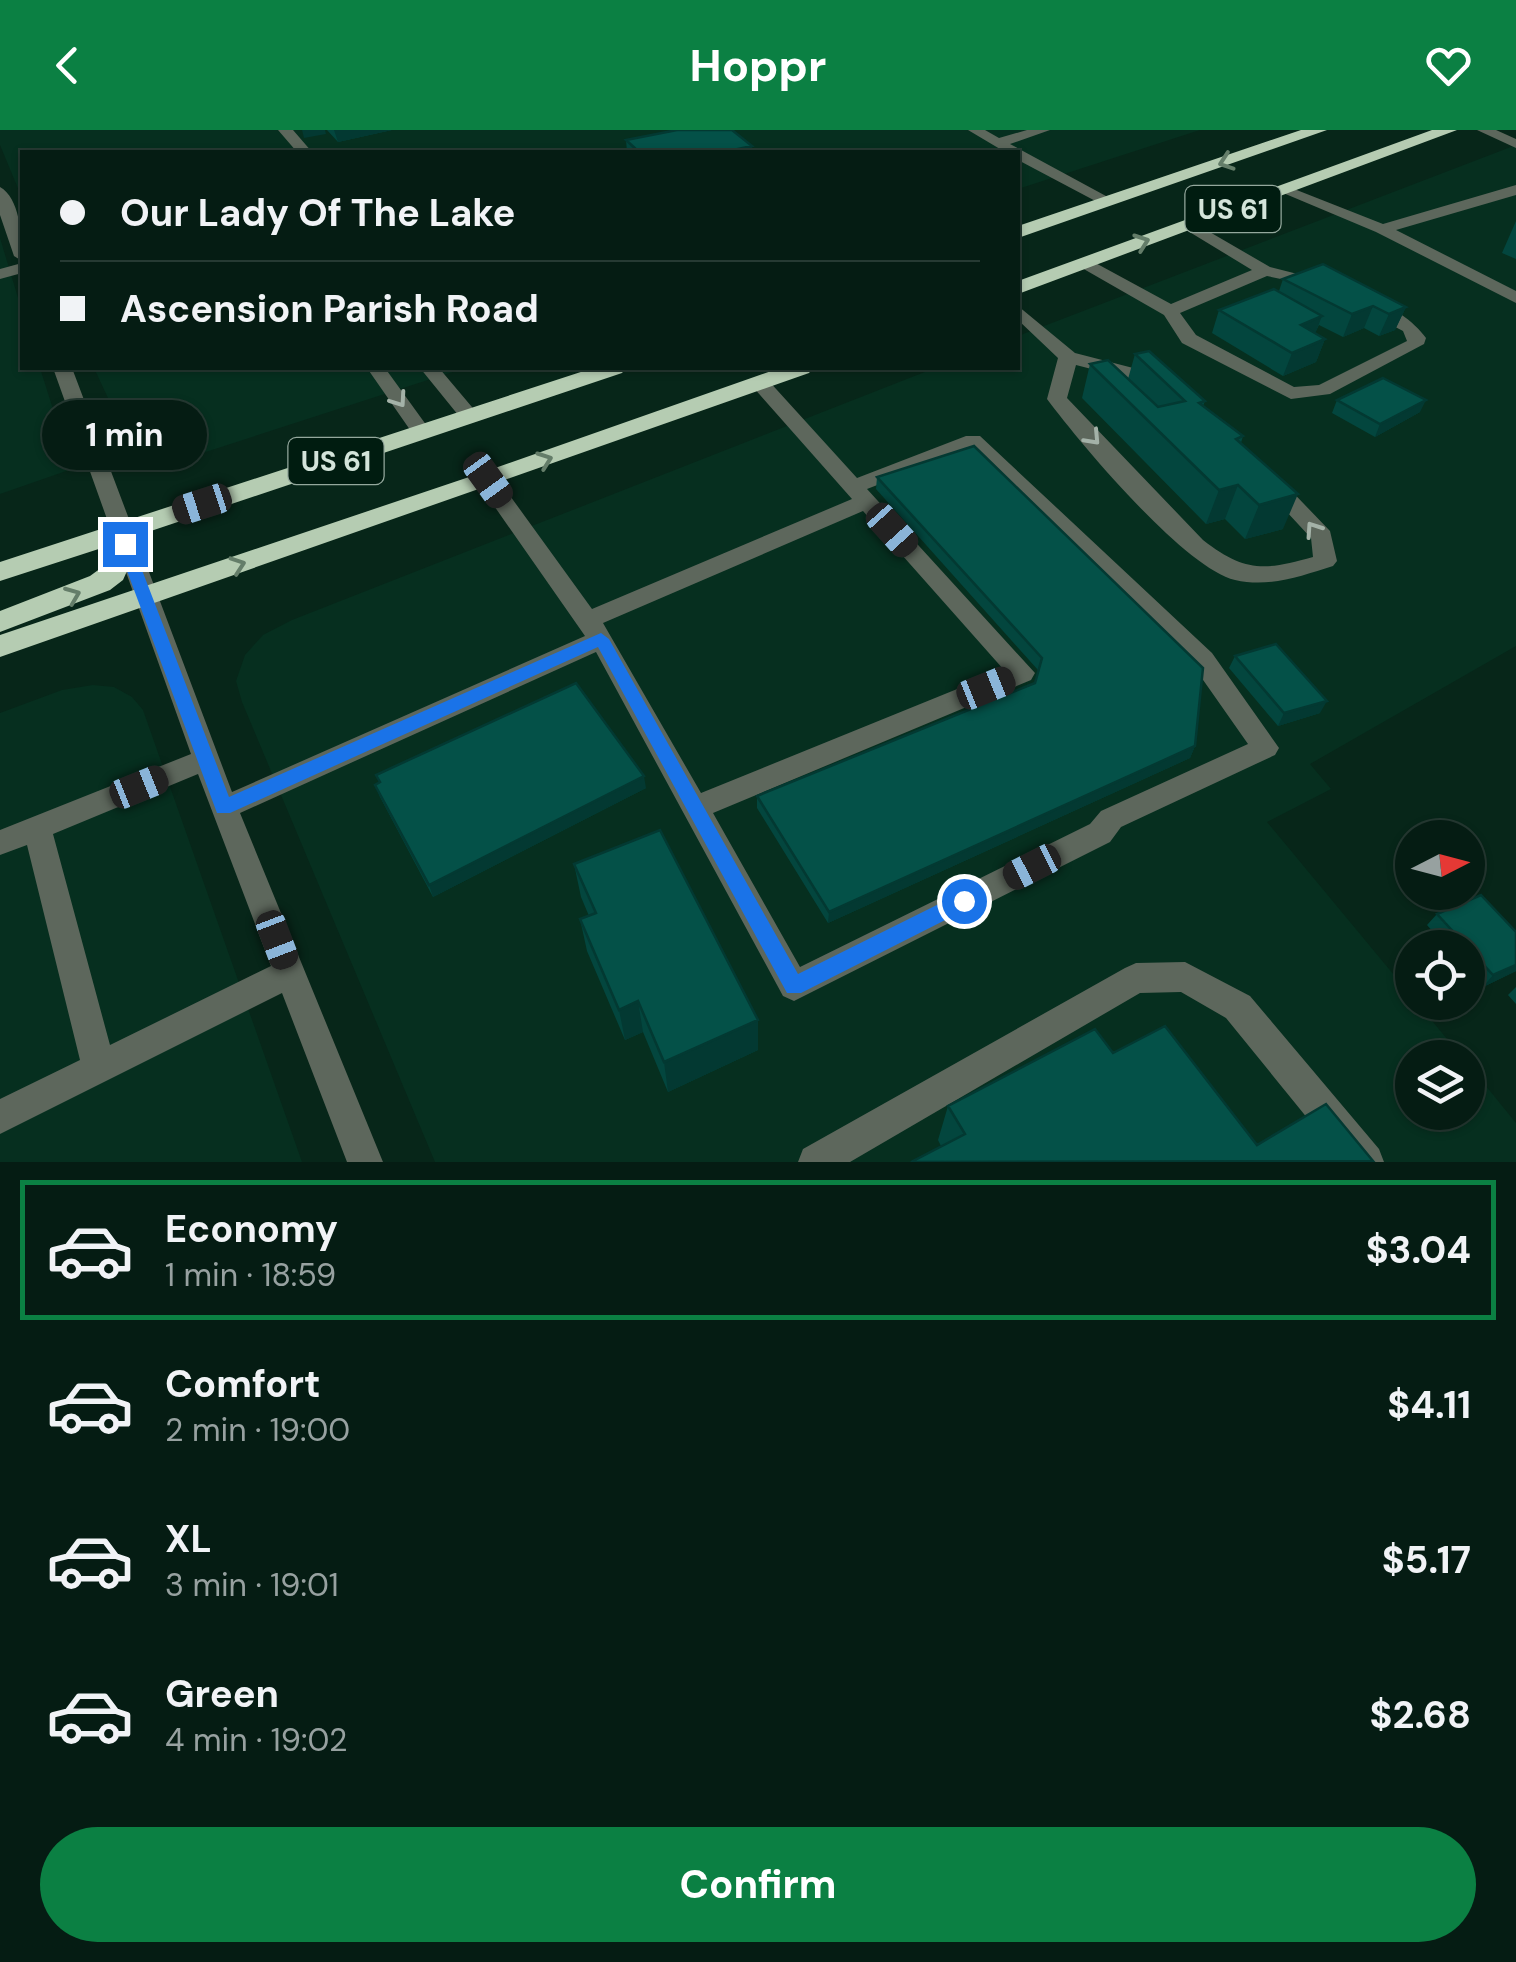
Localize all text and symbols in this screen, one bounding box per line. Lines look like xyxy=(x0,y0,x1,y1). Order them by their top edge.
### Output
text: Hoppr xyxy=(690,36,826,95)
icon: back xyxy=(40,38,95,93)
icon: heart xyxy=(1421,38,1476,93)
one-way arrow xyxy=(1218,150,1235,170)
road number: US 61 xyxy=(1186,186,1280,232)
text: Our Lady Of The Lake xyxy=(120,188,515,238)
one-way arrow xyxy=(1132,234,1149,254)
text: Ascension Parish Road xyxy=(120,284,539,334)
one-way arrow xyxy=(387,389,405,408)
callout: 1 min xyxy=(42,399,208,469)
text: 1 min xyxy=(86,414,163,456)
one-way arrow xyxy=(1081,427,1099,445)
road number: US 61 xyxy=(288,438,384,484)
car xyxy=(458,447,518,513)
one-way arrow xyxy=(536,451,553,471)
car xyxy=(169,480,235,528)
car xyxy=(861,498,923,562)
route end xyxy=(103,522,148,567)
one-way arrow xyxy=(1307,522,1326,540)
one-way arrow xyxy=(229,556,246,576)
one-way arrow xyxy=(63,587,81,607)
car xyxy=(953,663,1019,713)
car xyxy=(106,762,172,812)
north arrow xyxy=(1395,820,1485,910)
map controls xyxy=(1395,820,1485,1130)
car xyxy=(998,840,1066,894)
route start xyxy=(942,879,987,924)
car xyxy=(252,907,302,973)
button: locate xyxy=(1395,930,1485,1020)
button: layers xyxy=(1395,1040,1485,1130)
text: Economy xyxy=(165,1204,338,1254)
icon: car xyxy=(45,1205,135,1295)
text: $3.04 xyxy=(1366,1225,1471,1275)
text: 1 min · 18:59 xyxy=(165,1254,336,1296)
text: Comfort xyxy=(165,1359,321,1409)
icon: car xyxy=(45,1360,135,1450)
text: $4.11 xyxy=(1387,1380,1471,1430)
text: 2 min · 19:00 xyxy=(165,1409,350,1451)
text: XL xyxy=(165,1514,212,1564)
icon: car xyxy=(45,1515,135,1605)
text: $5.17 xyxy=(1382,1535,1471,1585)
text: 3 min · 19:01 xyxy=(165,1564,339,1606)
text: Green xyxy=(165,1669,279,1719)
icon: car xyxy=(45,1670,135,1760)
text: $2.68 xyxy=(1370,1690,1471,1740)
text: 4 min · 19:02 xyxy=(165,1719,347,1761)
button: Confirm xyxy=(40,1827,1476,1942)

